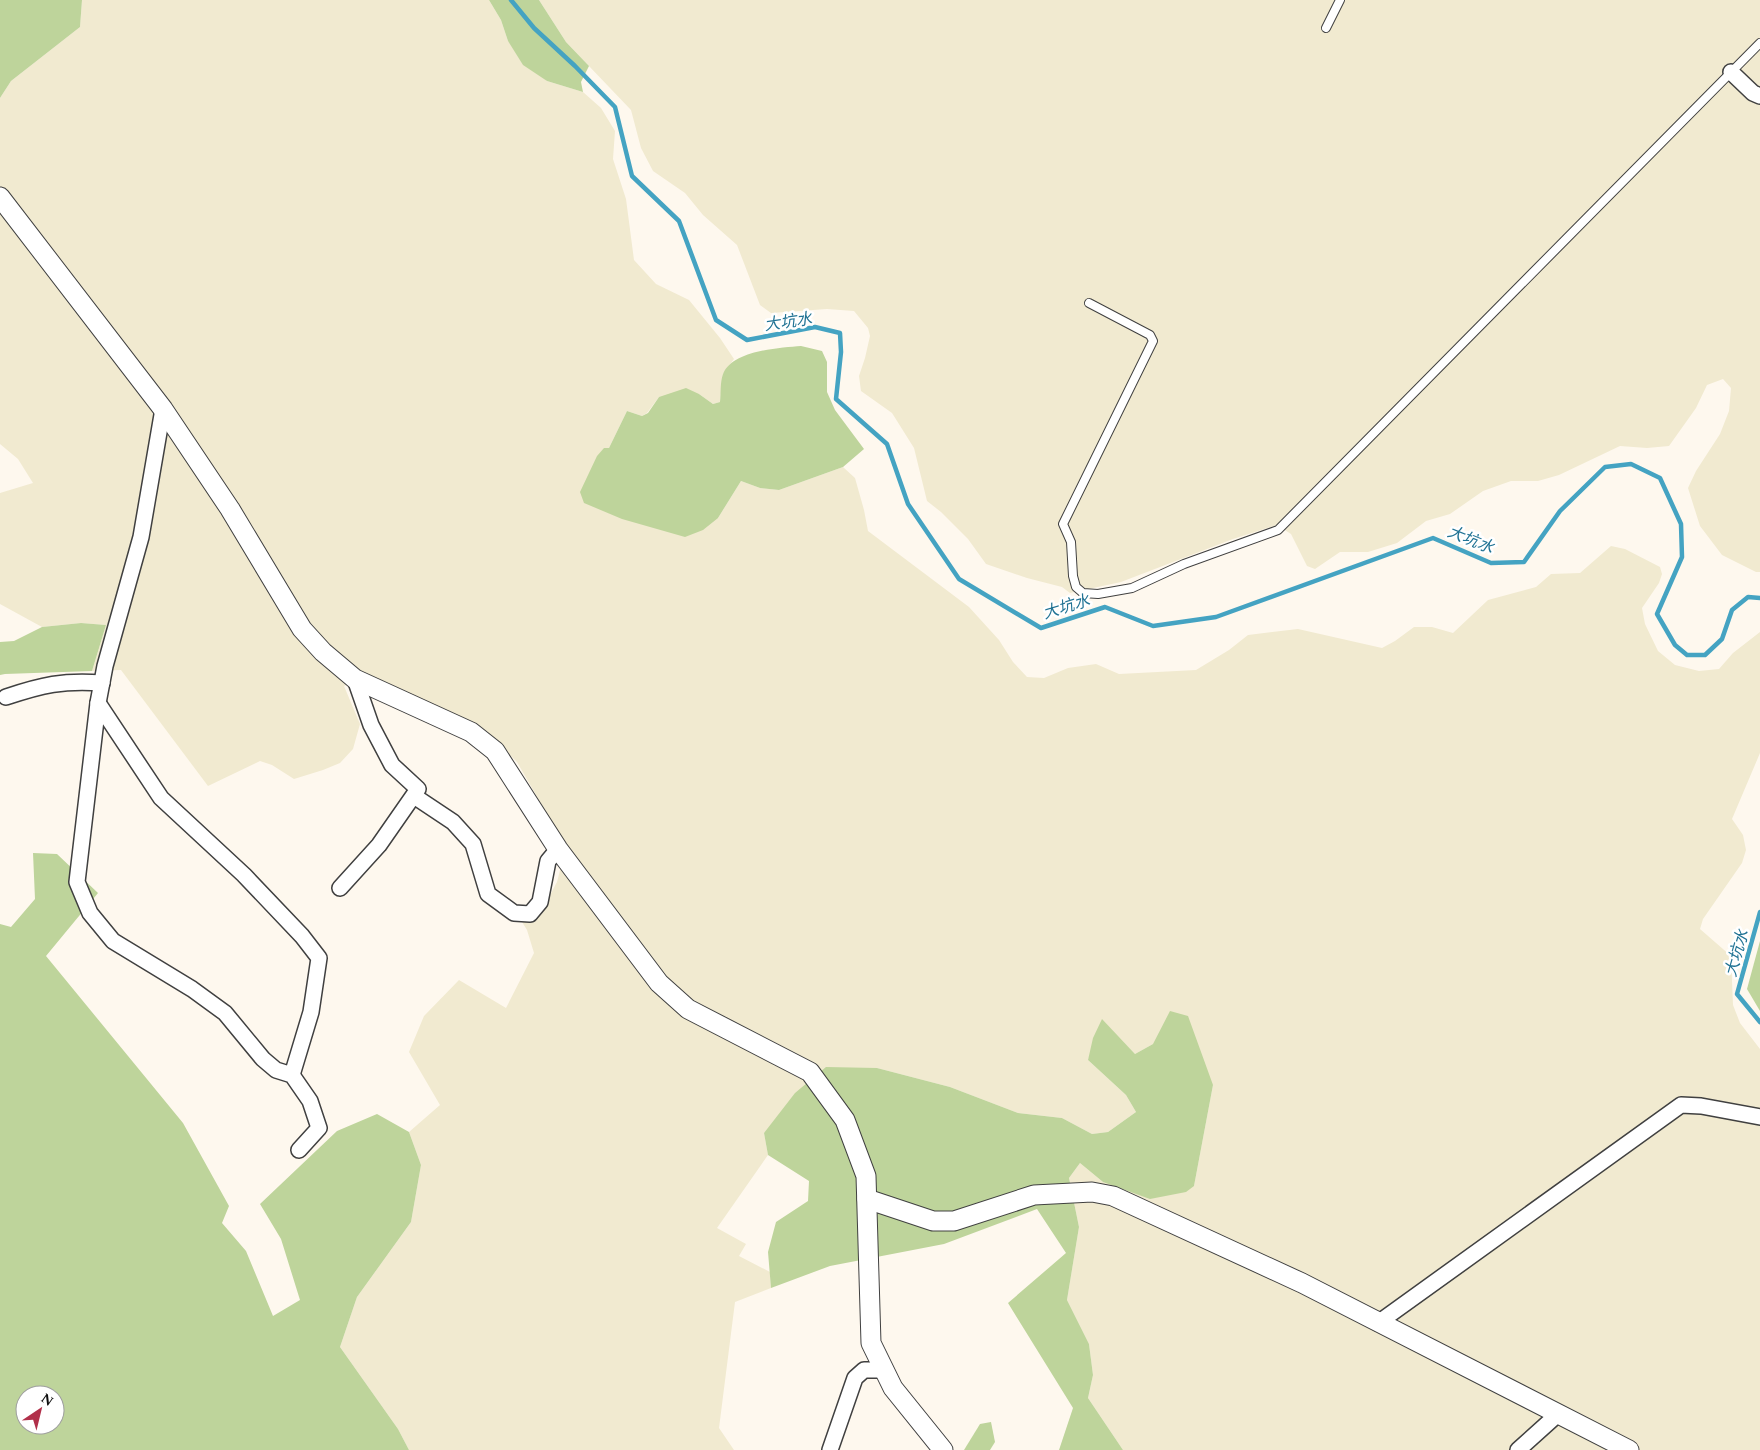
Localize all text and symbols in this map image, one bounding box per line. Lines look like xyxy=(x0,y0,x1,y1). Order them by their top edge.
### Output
water label: 大坑水 xyxy=(763,307,815,337)
water label: 大坑水 xyxy=(1444,520,1498,560)
water label: 大坑水 xyxy=(1040,588,1094,625)
water label: 大坑水 xyxy=(1719,926,1755,980)
north arrow xyxy=(15,1385,65,1435)
text: N xyxy=(36,1388,58,1412)

